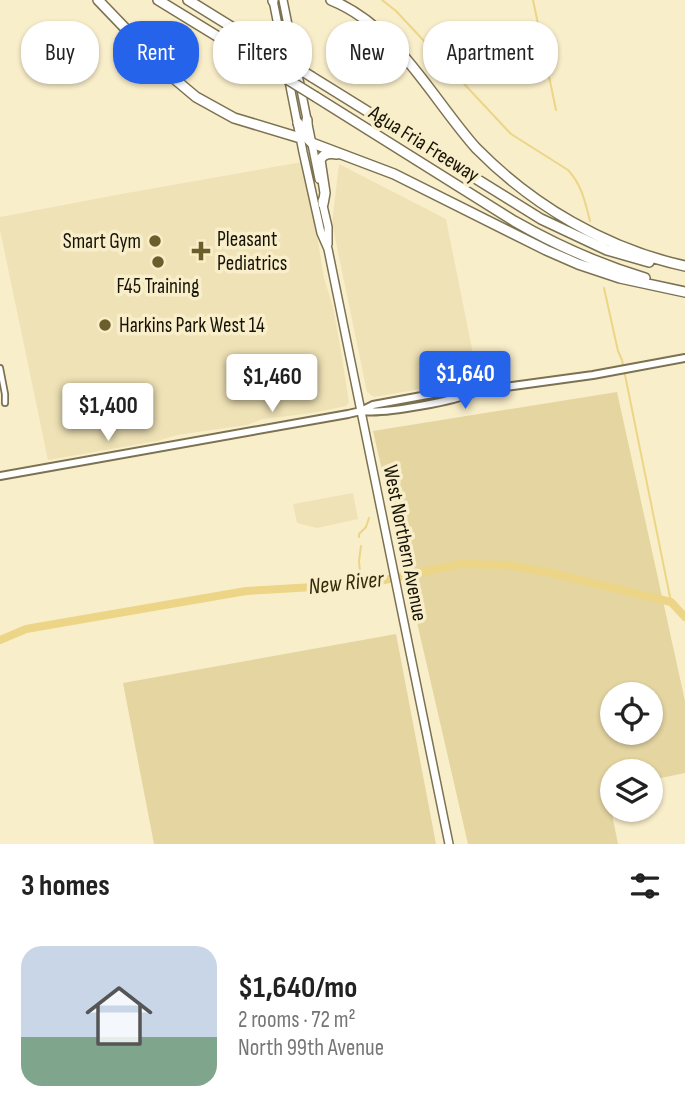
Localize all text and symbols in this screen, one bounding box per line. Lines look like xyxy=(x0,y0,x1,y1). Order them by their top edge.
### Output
chip: Buy xyxy=(21,21,99,84)
chip: Rent xyxy=(113,21,199,84)
chip: Filters xyxy=(213,21,312,84)
chip: New xyxy=(326,21,409,84)
chip: Apartment xyxy=(423,21,558,84)
street label: Agua Fria Freeway xyxy=(363,100,484,188)
place label: Pleasant Pediatrics xyxy=(217,227,287,276)
place label: Smart Gym xyxy=(63,229,141,254)
marker: Smart Gym xyxy=(147,233,163,249)
marker: Pleasant Pediatrics xyxy=(191,241,211,261)
marker: F45 Training xyxy=(150,254,166,270)
place label: F45 Training xyxy=(117,274,199,299)
place label: Harkins Park West 14 xyxy=(119,313,265,338)
marker: Harkins Park West 14 xyxy=(97,317,113,333)
pin: $1,640 xyxy=(408,352,522,411)
pin: $1,460 xyxy=(215,354,329,414)
text: $1,640 xyxy=(435,360,495,388)
text: $1,460 xyxy=(242,363,302,391)
pin: $1,400 xyxy=(51,384,165,443)
text: $1,400 xyxy=(78,392,138,420)
street label: West Northern Avenue xyxy=(378,463,432,623)
water label: New River xyxy=(307,565,386,601)
map controls xyxy=(600,682,663,822)
button: locate xyxy=(600,682,663,745)
button: layers xyxy=(600,759,663,822)
icon: filters xyxy=(626,867,664,905)
text: 3 homes xyxy=(21,868,110,904)
text: $1,640/mo xyxy=(238,970,357,1006)
icon: home xyxy=(77,974,161,1058)
text: 2 rooms · 72 m² xyxy=(238,1006,356,1034)
text: North 99th Avenue xyxy=(238,1034,384,1062)

